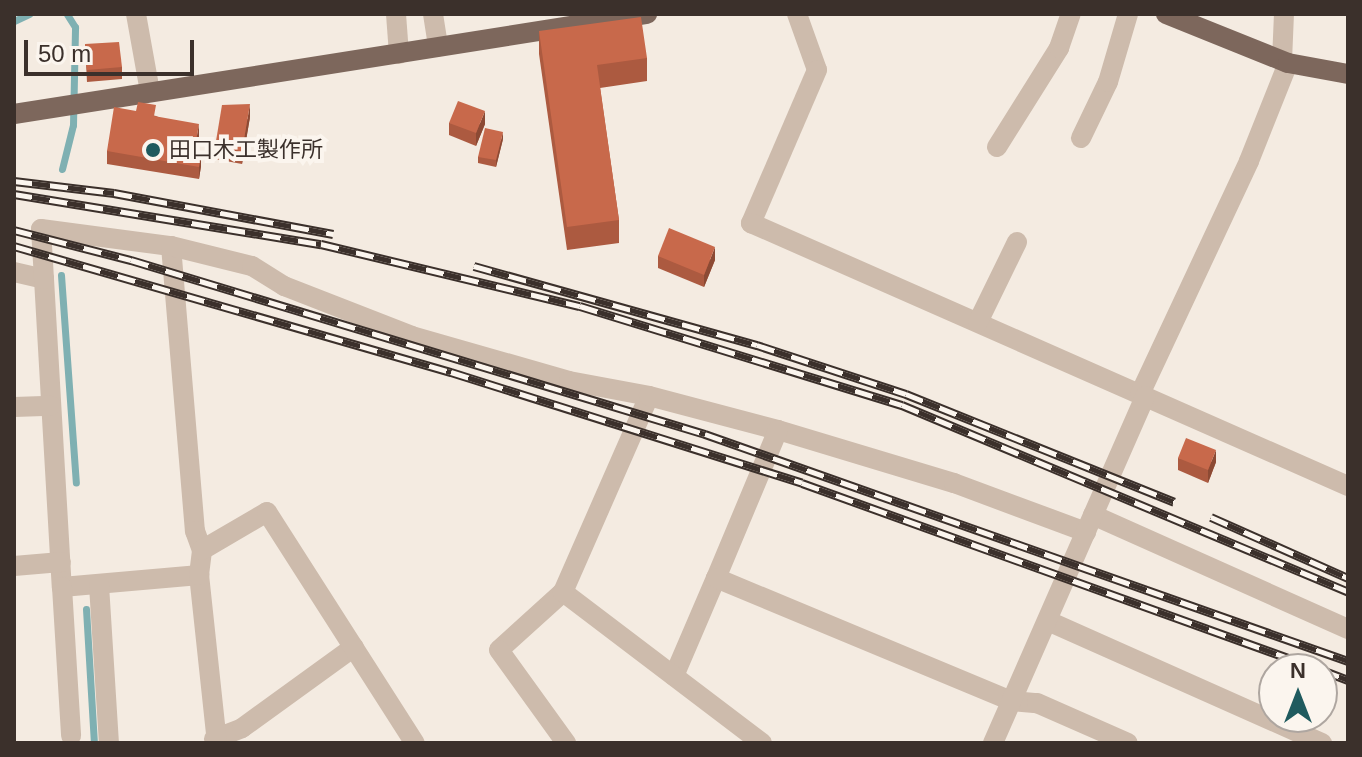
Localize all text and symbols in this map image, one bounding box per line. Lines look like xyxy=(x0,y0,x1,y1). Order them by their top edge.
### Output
scale bar xyxy=(28,24,198,74)
text: 50 m xyxy=(38,40,91,67)
place label: 田口木工製作所 xyxy=(169,137,323,163)
marker: 田口木工製作所 xyxy=(144,141,162,159)
north arrow xyxy=(1258,653,1338,733)
text: N xyxy=(1290,658,1306,683)

